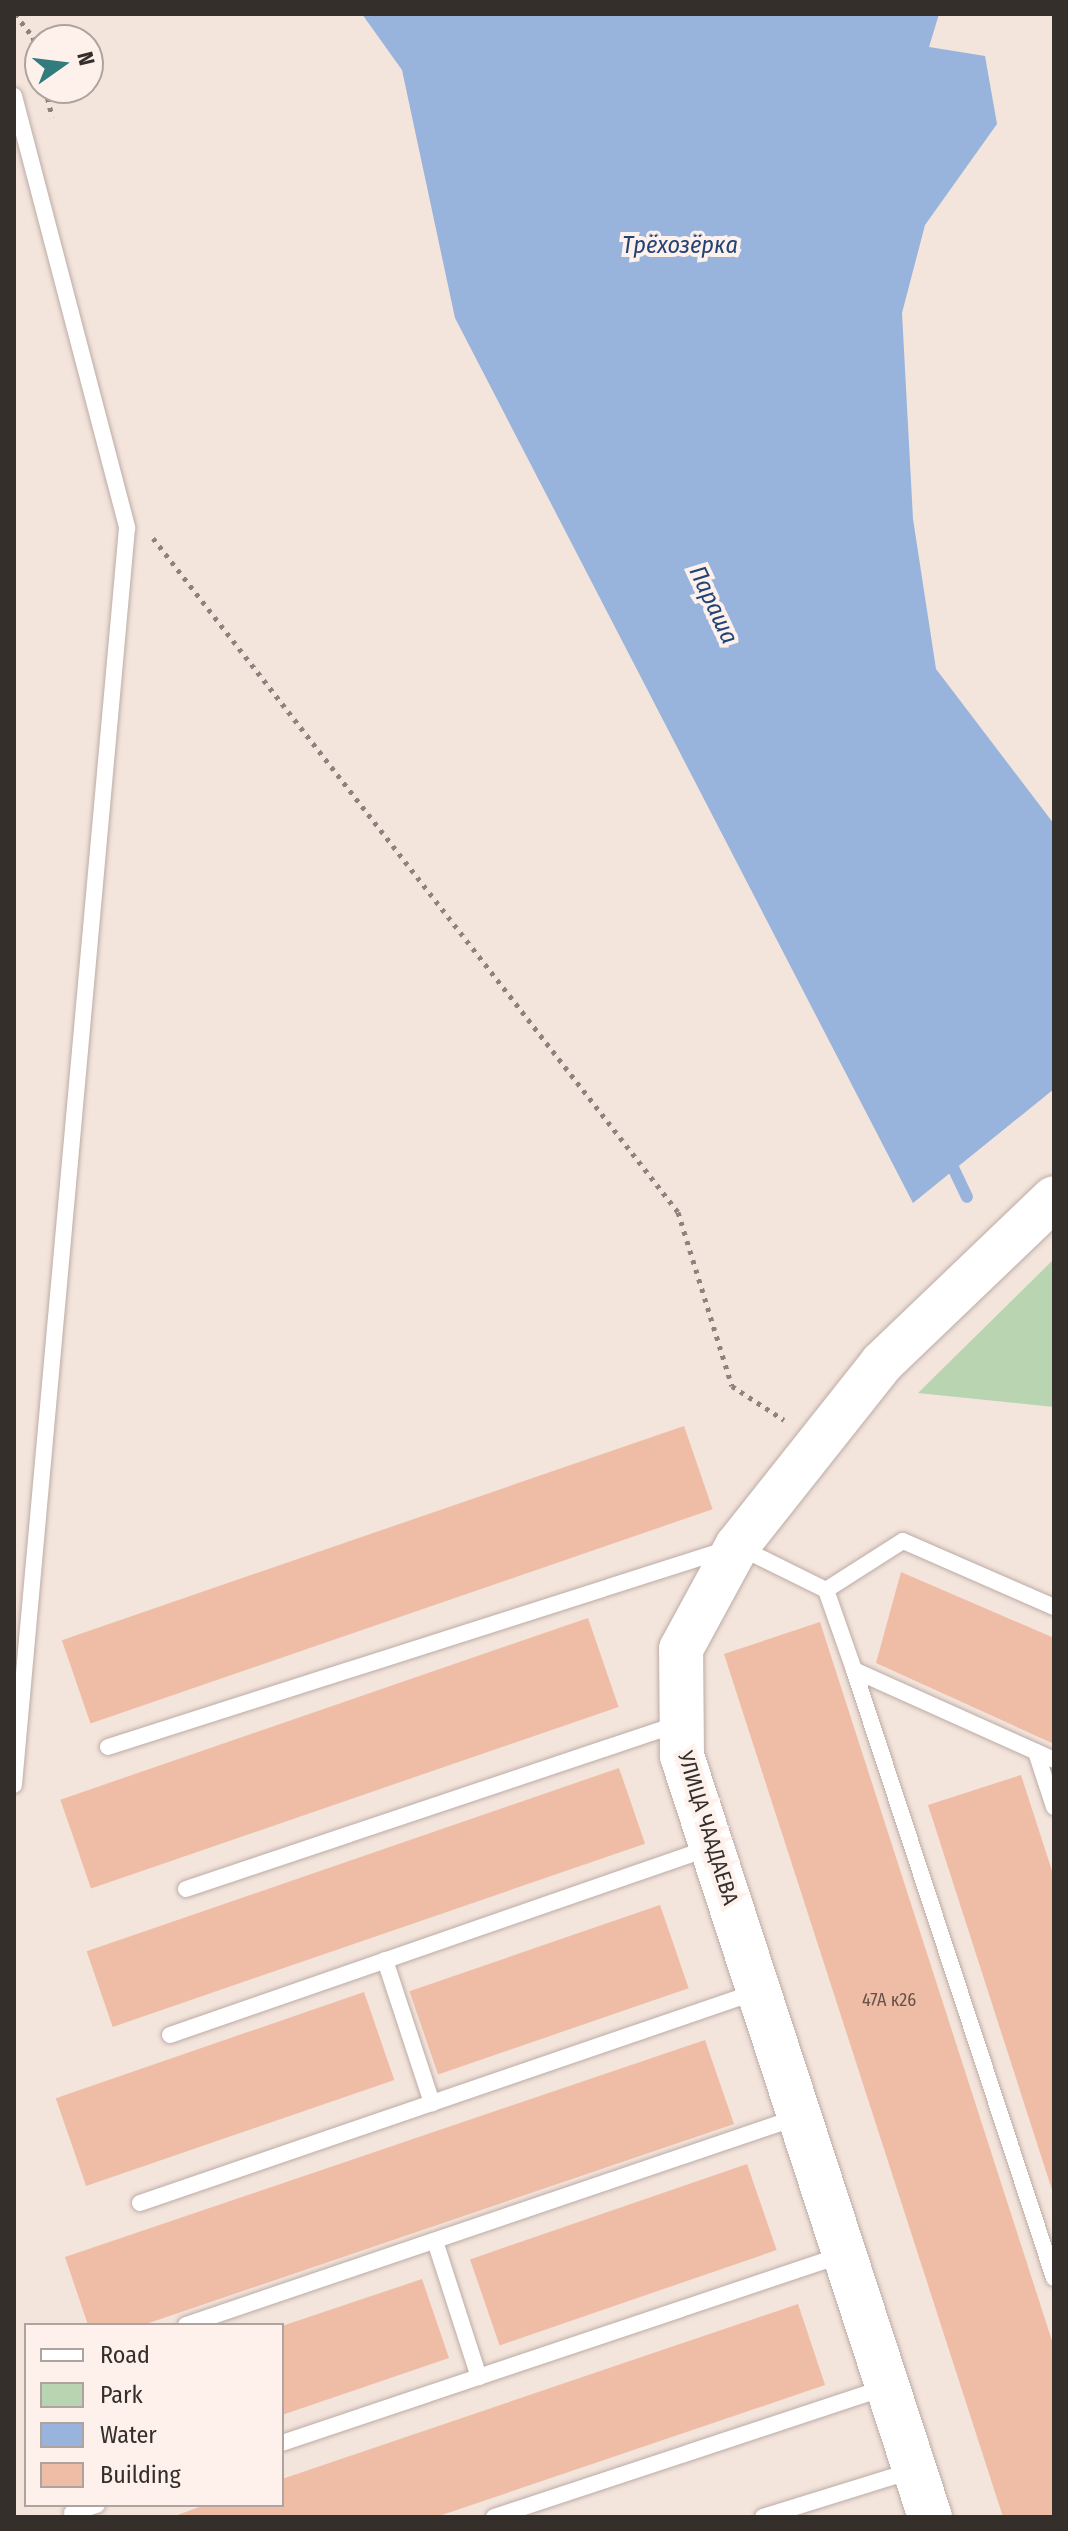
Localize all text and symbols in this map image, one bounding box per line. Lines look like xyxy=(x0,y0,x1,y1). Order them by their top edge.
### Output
north arrow xyxy=(24,24,104,104)
text: N xyxy=(71,49,101,68)
water label: Трёхозёрка xyxy=(622,232,738,260)
water label: Параша xyxy=(682,561,744,649)
street label: УЛИЦА ЧААДАЕВА xyxy=(672,1748,744,1908)
house number: 47А к26 xyxy=(862,1989,916,2011)
legend xyxy=(24,2323,284,2507)
text: Road xyxy=(100,2341,150,2369)
text: Park xyxy=(100,2381,143,2409)
text: Water xyxy=(100,2421,157,2449)
text: Building xyxy=(100,2461,181,2489)

